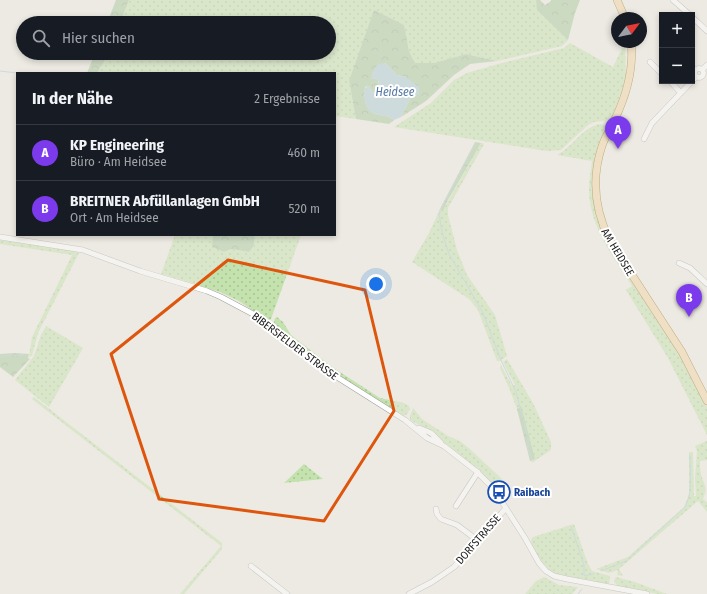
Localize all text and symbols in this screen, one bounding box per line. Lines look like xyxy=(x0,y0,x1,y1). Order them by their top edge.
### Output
north arrow xyxy=(611,12,647,48)
map controls xyxy=(659,12,695,84)
button: + xyxy=(659,12,695,48)
search box xyxy=(16,16,336,60)
icon: search xyxy=(30,27,52,49)
text: Hier suchen xyxy=(62,29,135,47)
button: − xyxy=(659,48,695,84)
water label: Heidsee xyxy=(376,85,415,99)
text: In der Nähe xyxy=(32,88,113,109)
text: 2 Ergebnisse xyxy=(254,91,320,106)
pin: A xyxy=(605,116,631,149)
text: KP Engineering xyxy=(70,136,164,154)
text: A xyxy=(41,145,49,160)
text: 460 m xyxy=(287,145,320,160)
text: Büro · Am Heidsee xyxy=(70,154,167,169)
text: BREITNER Abfüllanlagen GmbH xyxy=(70,192,260,210)
text: B xyxy=(41,201,49,216)
text: 520 m xyxy=(289,201,320,216)
text: Ort · Am Heidsee xyxy=(70,210,159,225)
street label: AM HEIDSEE xyxy=(598,226,637,278)
your location xyxy=(366,274,386,294)
pin: B xyxy=(676,284,702,317)
street label: BIBERSFELDER STRASSE xyxy=(249,310,340,383)
bus stop icon: Raibach xyxy=(486,479,512,505)
place label: Raibach xyxy=(514,486,551,499)
street label: DORFSTRASSE xyxy=(453,512,504,567)

